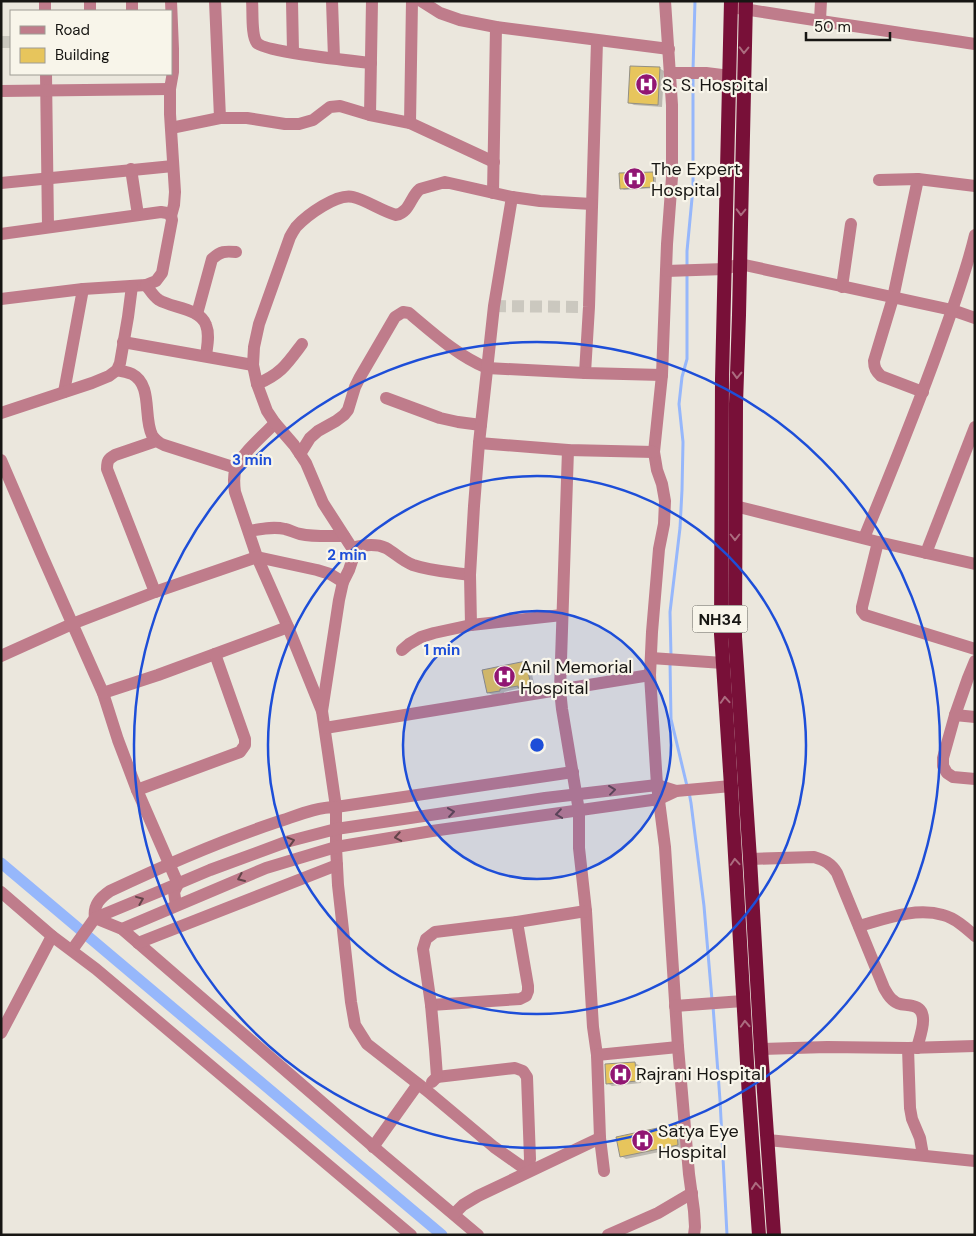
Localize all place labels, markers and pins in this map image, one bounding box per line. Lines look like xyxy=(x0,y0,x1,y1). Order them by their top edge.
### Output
hospital icon: S. S. Hospital xyxy=(634,73,658,97)
place label: S. S. Hospital xyxy=(662,73,768,97)
place label: The Expert Hospital xyxy=(651,157,741,202)
hospital icon: The Expert Hospital xyxy=(623,167,647,191)
place label: Anil Memorial Hospital xyxy=(520,655,632,700)
hospital icon: Anil Memorial Hospital xyxy=(492,665,516,689)
centre of rings xyxy=(528,736,546,754)
hospital icon: Rajrani Hospital xyxy=(608,1062,632,1086)
place label: Rajrani Hospital xyxy=(636,1062,765,1086)
place label: Satya Eye Hospital xyxy=(658,1119,739,1164)
hospital icon: Satya Eye Hospital xyxy=(630,1129,654,1153)

